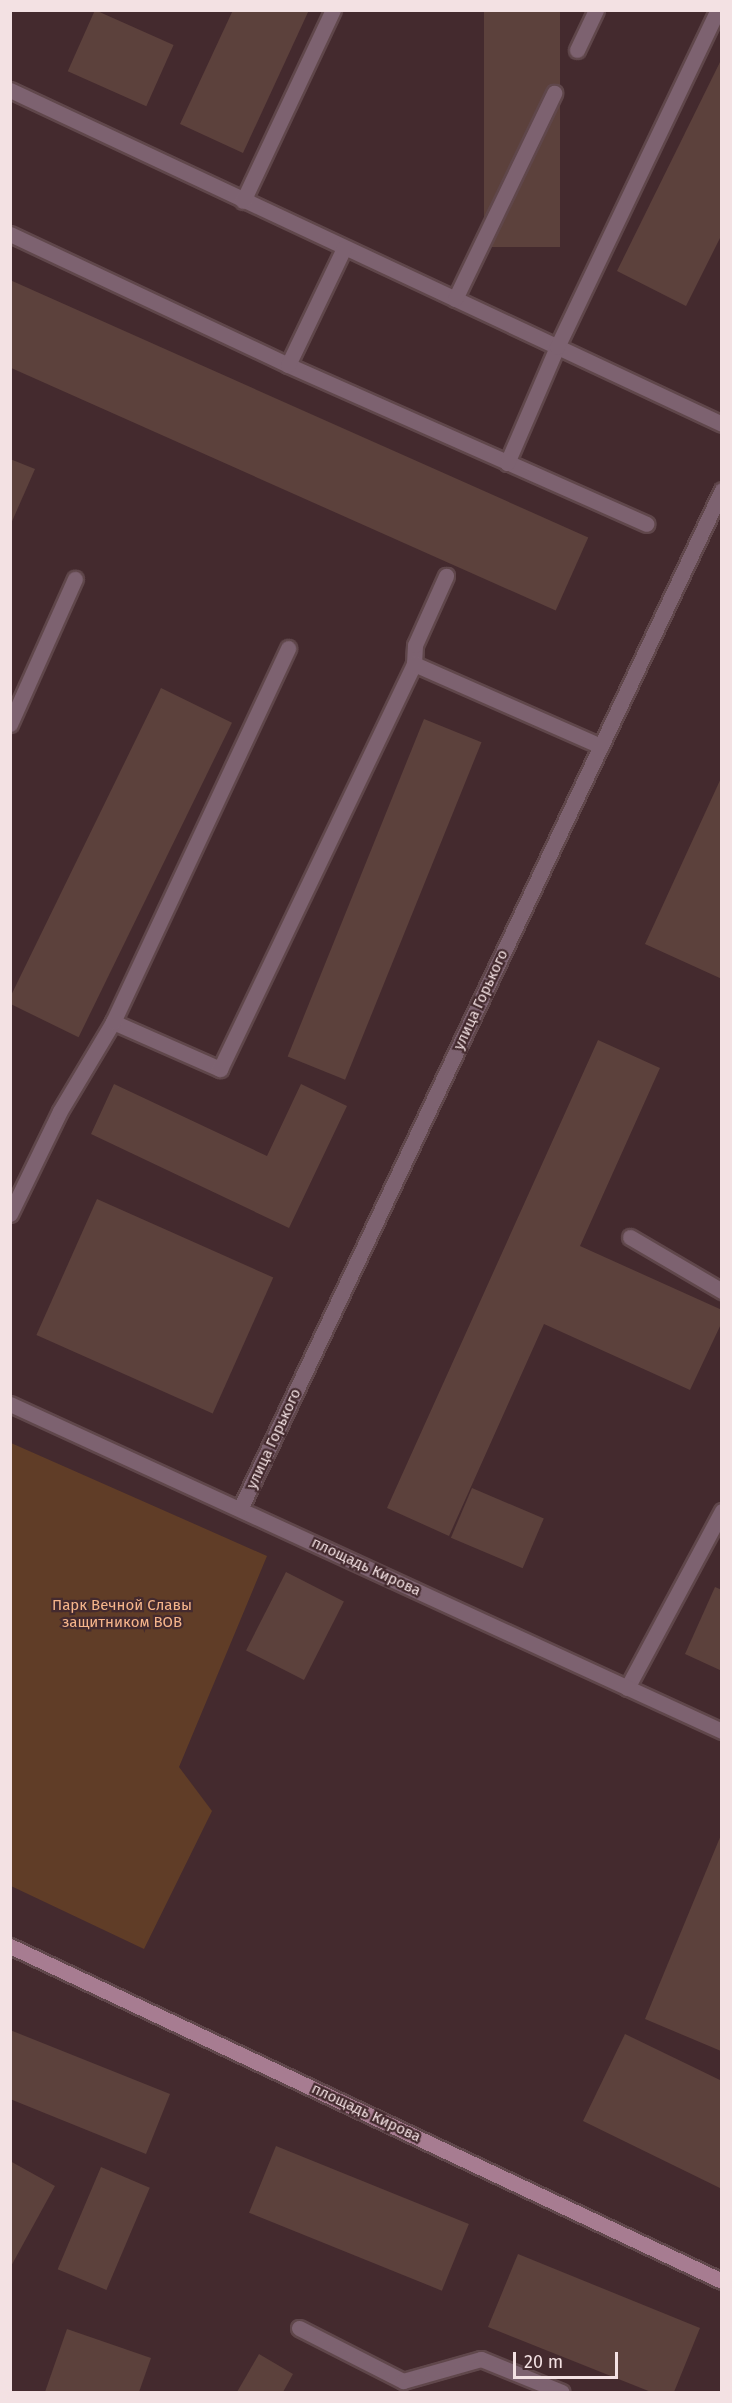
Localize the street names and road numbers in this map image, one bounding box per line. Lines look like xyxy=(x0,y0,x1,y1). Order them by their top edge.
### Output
street label: улица Горького xyxy=(450,947,512,1053)
street label: улица Горького xyxy=(243,1386,305,1492)
street label: площадь Кирова xyxy=(309,1534,423,1600)
street label: площадь Кирова xyxy=(309,2080,423,2146)

